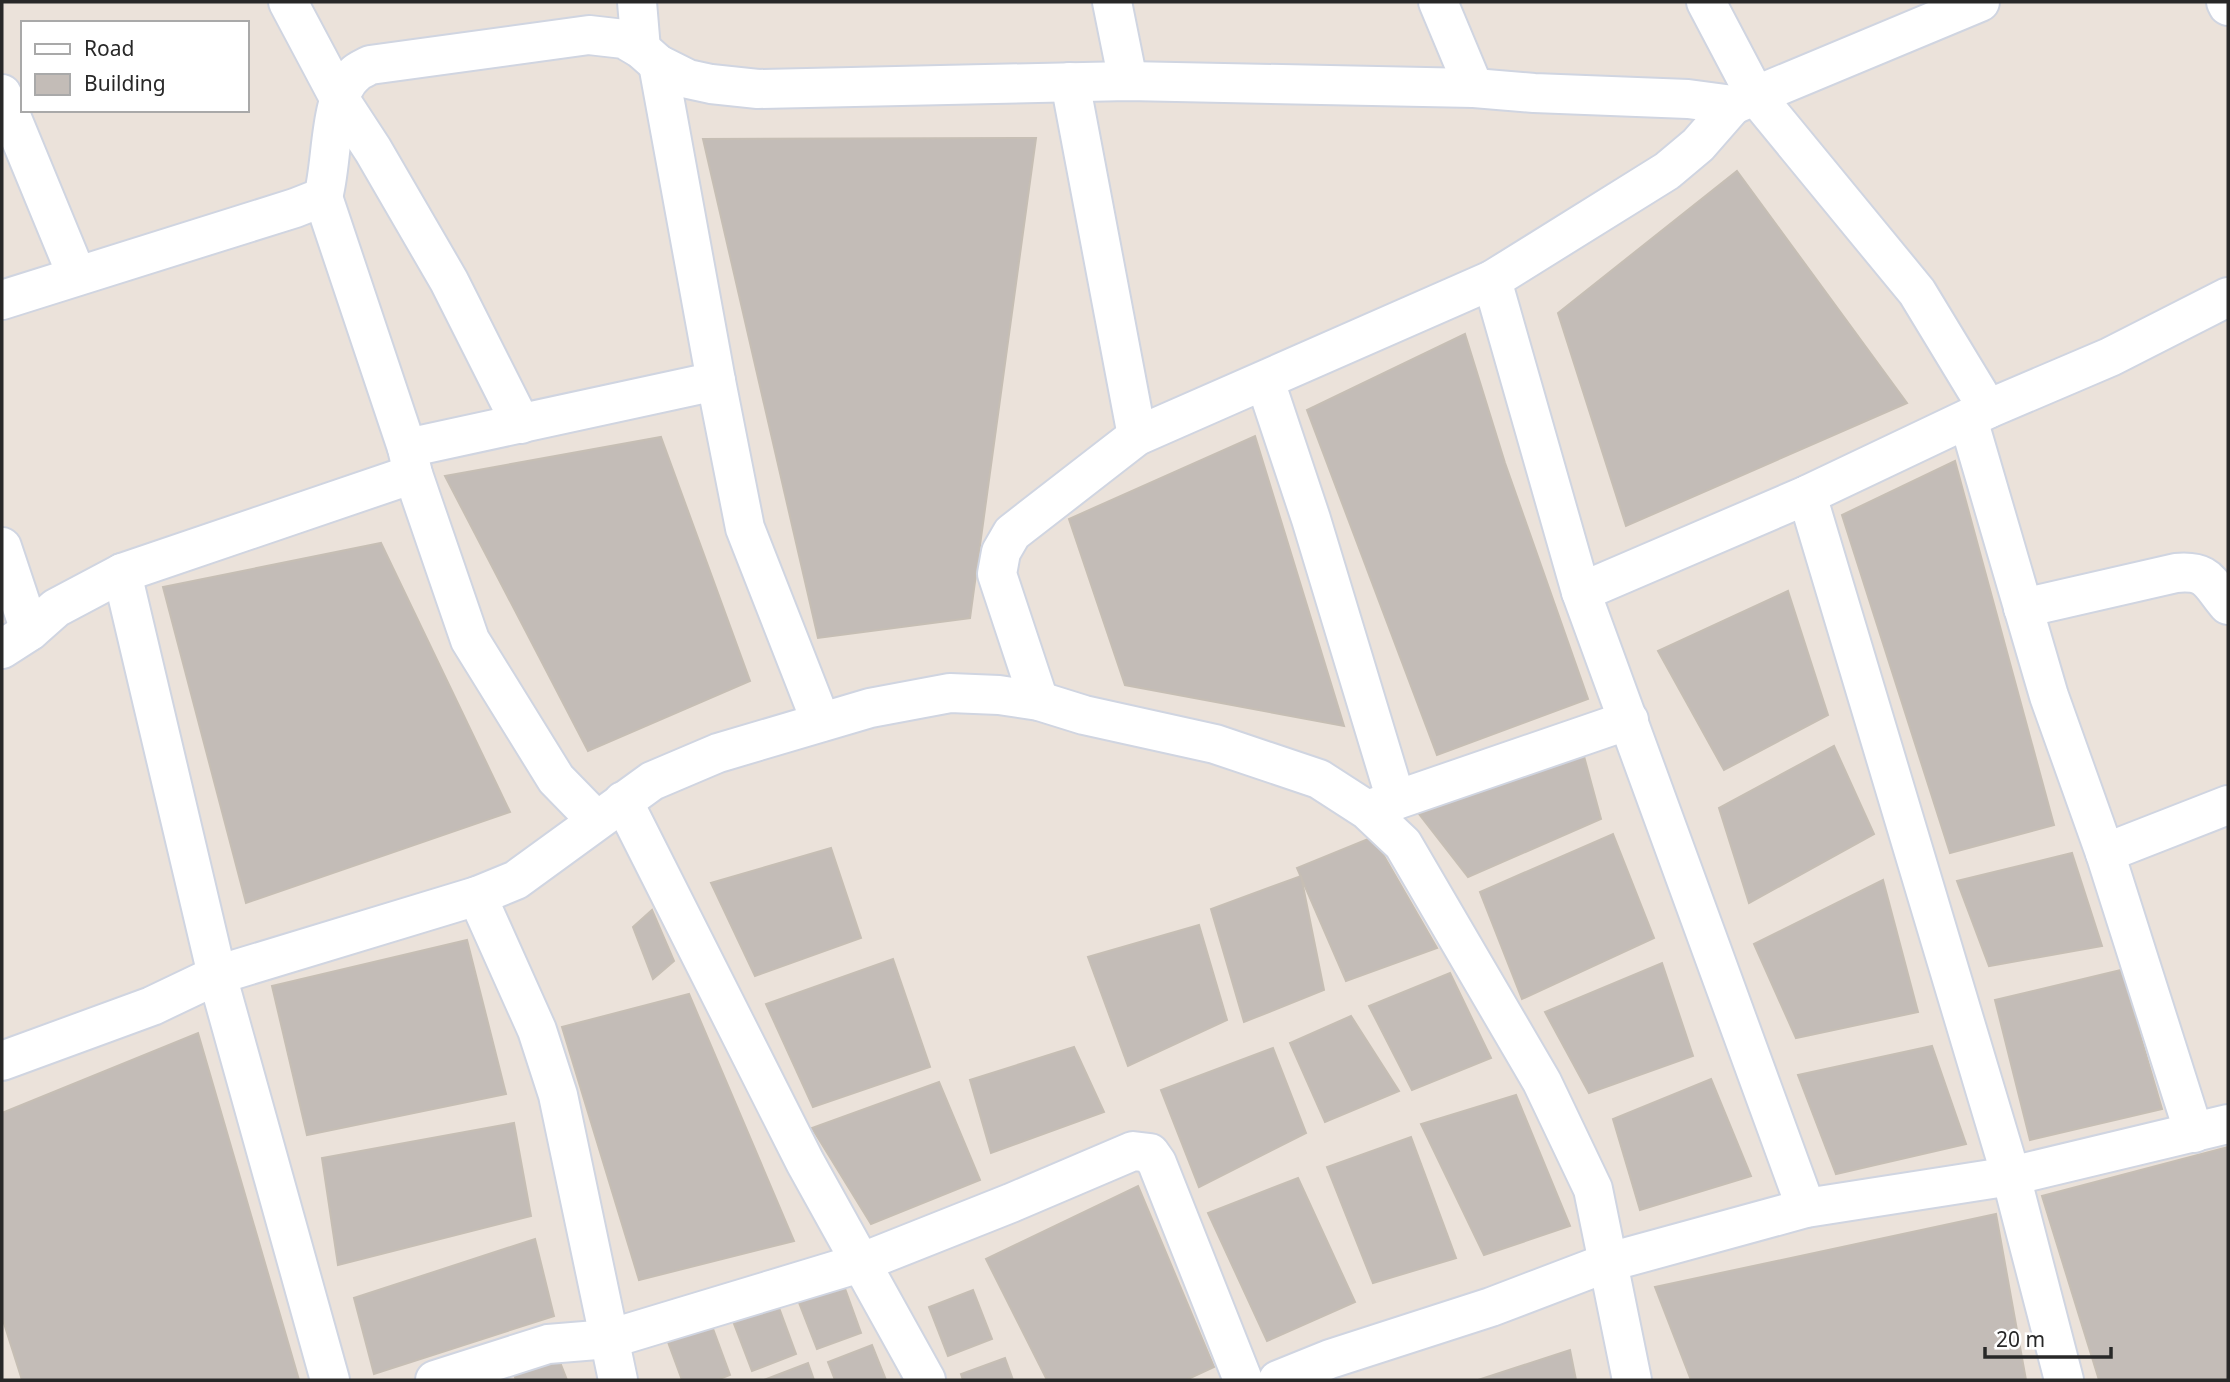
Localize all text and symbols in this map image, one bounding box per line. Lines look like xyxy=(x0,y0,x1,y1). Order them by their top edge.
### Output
legend xyxy=(21,21,248,112)
text: Road xyxy=(84,34,134,62)
text: Building xyxy=(84,69,166,97)
scale bar xyxy=(1985,1316,2111,1360)
text: 20 m xyxy=(1996,1325,2045,1353)

